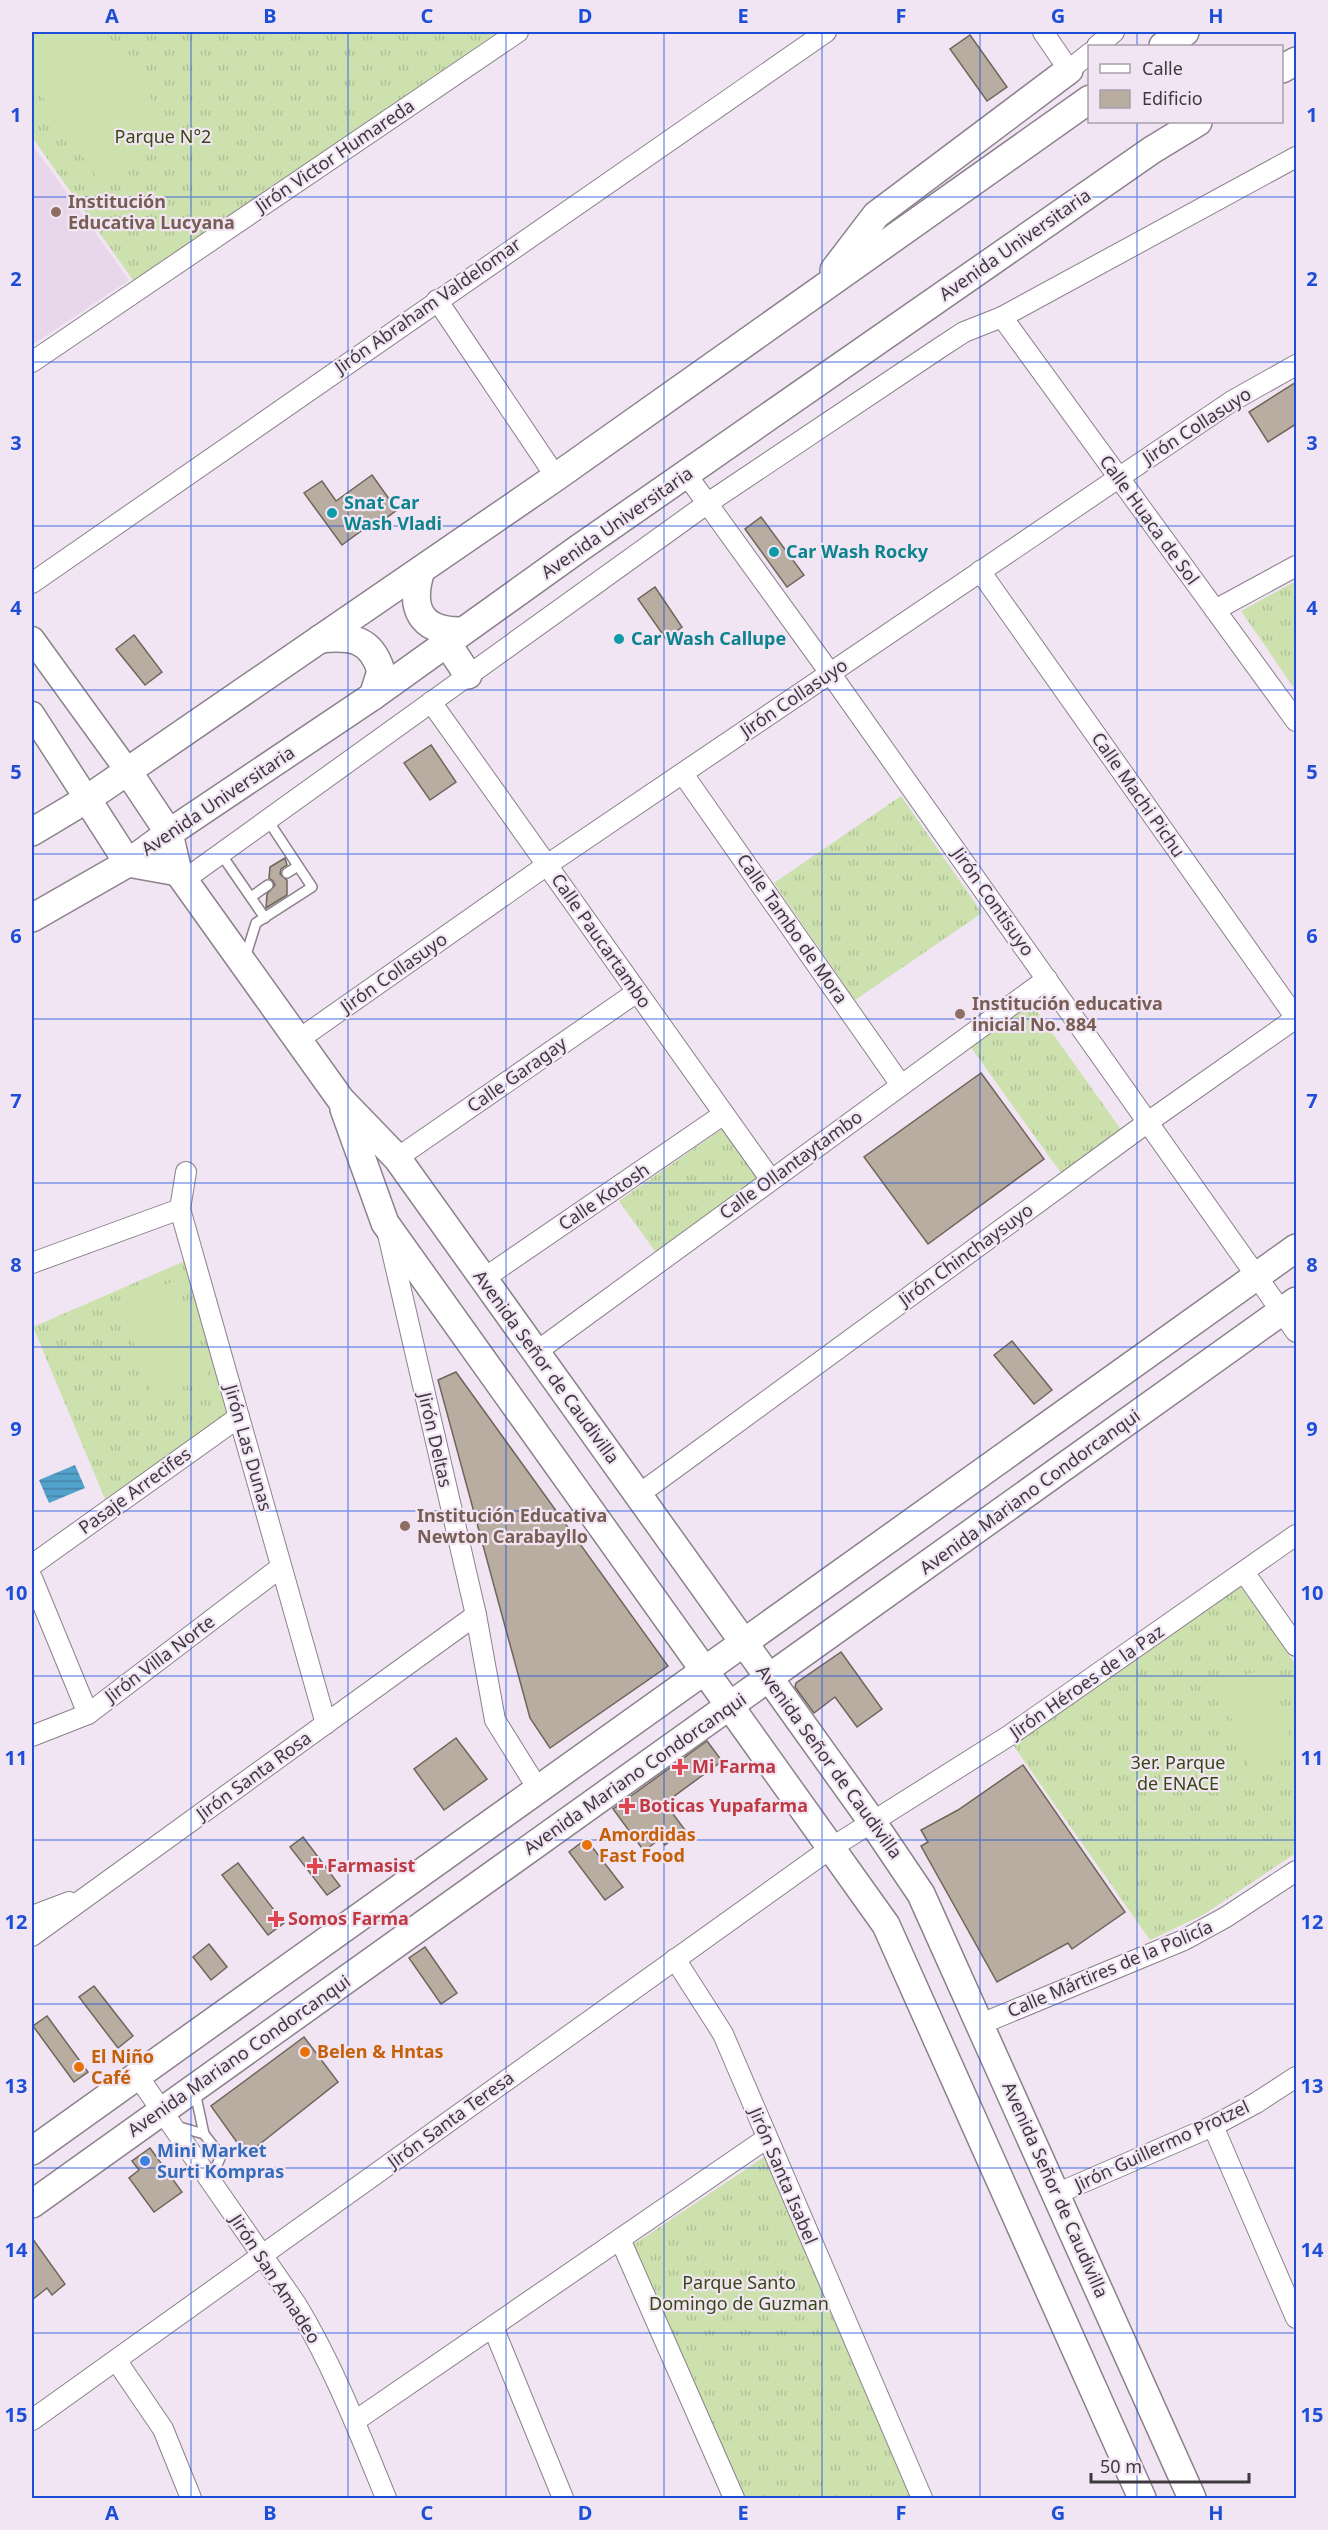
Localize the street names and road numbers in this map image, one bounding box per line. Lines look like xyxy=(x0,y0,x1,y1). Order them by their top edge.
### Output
street label: Jirón Victor Humareda xyxy=(249,93,419,218)
street label: Avenida Universitaria xyxy=(934,183,1095,306)
street label: Jirón Abraham Valdelomar xyxy=(328,231,526,380)
street label: Jirón Collasuyo xyxy=(1136,381,1255,470)
street label: Calle Huaca de Sol xyxy=(1095,450,1205,589)
street label: Avenida Universitaria xyxy=(536,461,697,584)
street label: Jirón Collasuyo xyxy=(733,652,852,743)
street label: Calle Machi Pichu xyxy=(1087,727,1191,862)
street label: Avenida Universitaria xyxy=(136,740,299,860)
street label: Jirón Contisuyo xyxy=(946,841,1040,961)
street label: Calle Tambo de Mora xyxy=(732,849,854,1008)
street label: Calle Paucartambo xyxy=(546,868,657,1013)
street label: Jirón Collasuyo xyxy=(334,927,451,1019)
street label: Calle Garagay xyxy=(462,1031,572,1117)
street label: Calle Ollantaytambo xyxy=(714,1104,867,1224)
street label: Calle Kotosh xyxy=(553,1157,654,1235)
street label: Jirón Chinchaysuyo xyxy=(892,1197,1037,1312)
street label: Avenida Señor de Caudivilla xyxy=(468,1265,625,1468)
street label: Jirón Las Dunas xyxy=(219,1380,278,1514)
street label: Jirón Deltas xyxy=(413,1388,459,1489)
street label: Avenida Mariano Condorcanqui xyxy=(914,1403,1144,1579)
street label: Pasaje Arrecifes xyxy=(73,1441,196,1539)
street label: Jirón Villa Norte xyxy=(98,1609,219,1709)
street label: Jirón Héroes de la Paz xyxy=(1003,1619,1168,1745)
street label: Avenida Señor de Caudivilla xyxy=(751,1660,908,1863)
street label: Avenida Mariano Condorcanqui xyxy=(518,1687,751,1860)
street label: Jirón Santa Rosa xyxy=(190,1725,316,1826)
street label: Calle Mártires de la Policía xyxy=(1003,1914,1216,2022)
street label: Avenida Mariano Condorcanqui xyxy=(122,1969,355,2142)
street label: Jirón Santa Teresa xyxy=(381,2065,518,2174)
street label: Avenida Señor de Caudivilla xyxy=(997,2078,1114,2301)
street label: Jirón Guillermo Protzel xyxy=(1069,2094,1253,2197)
street label: Jirón Santa Isabel xyxy=(743,2102,824,2248)
street label: Jirón San Amadeo xyxy=(224,2207,327,2348)

